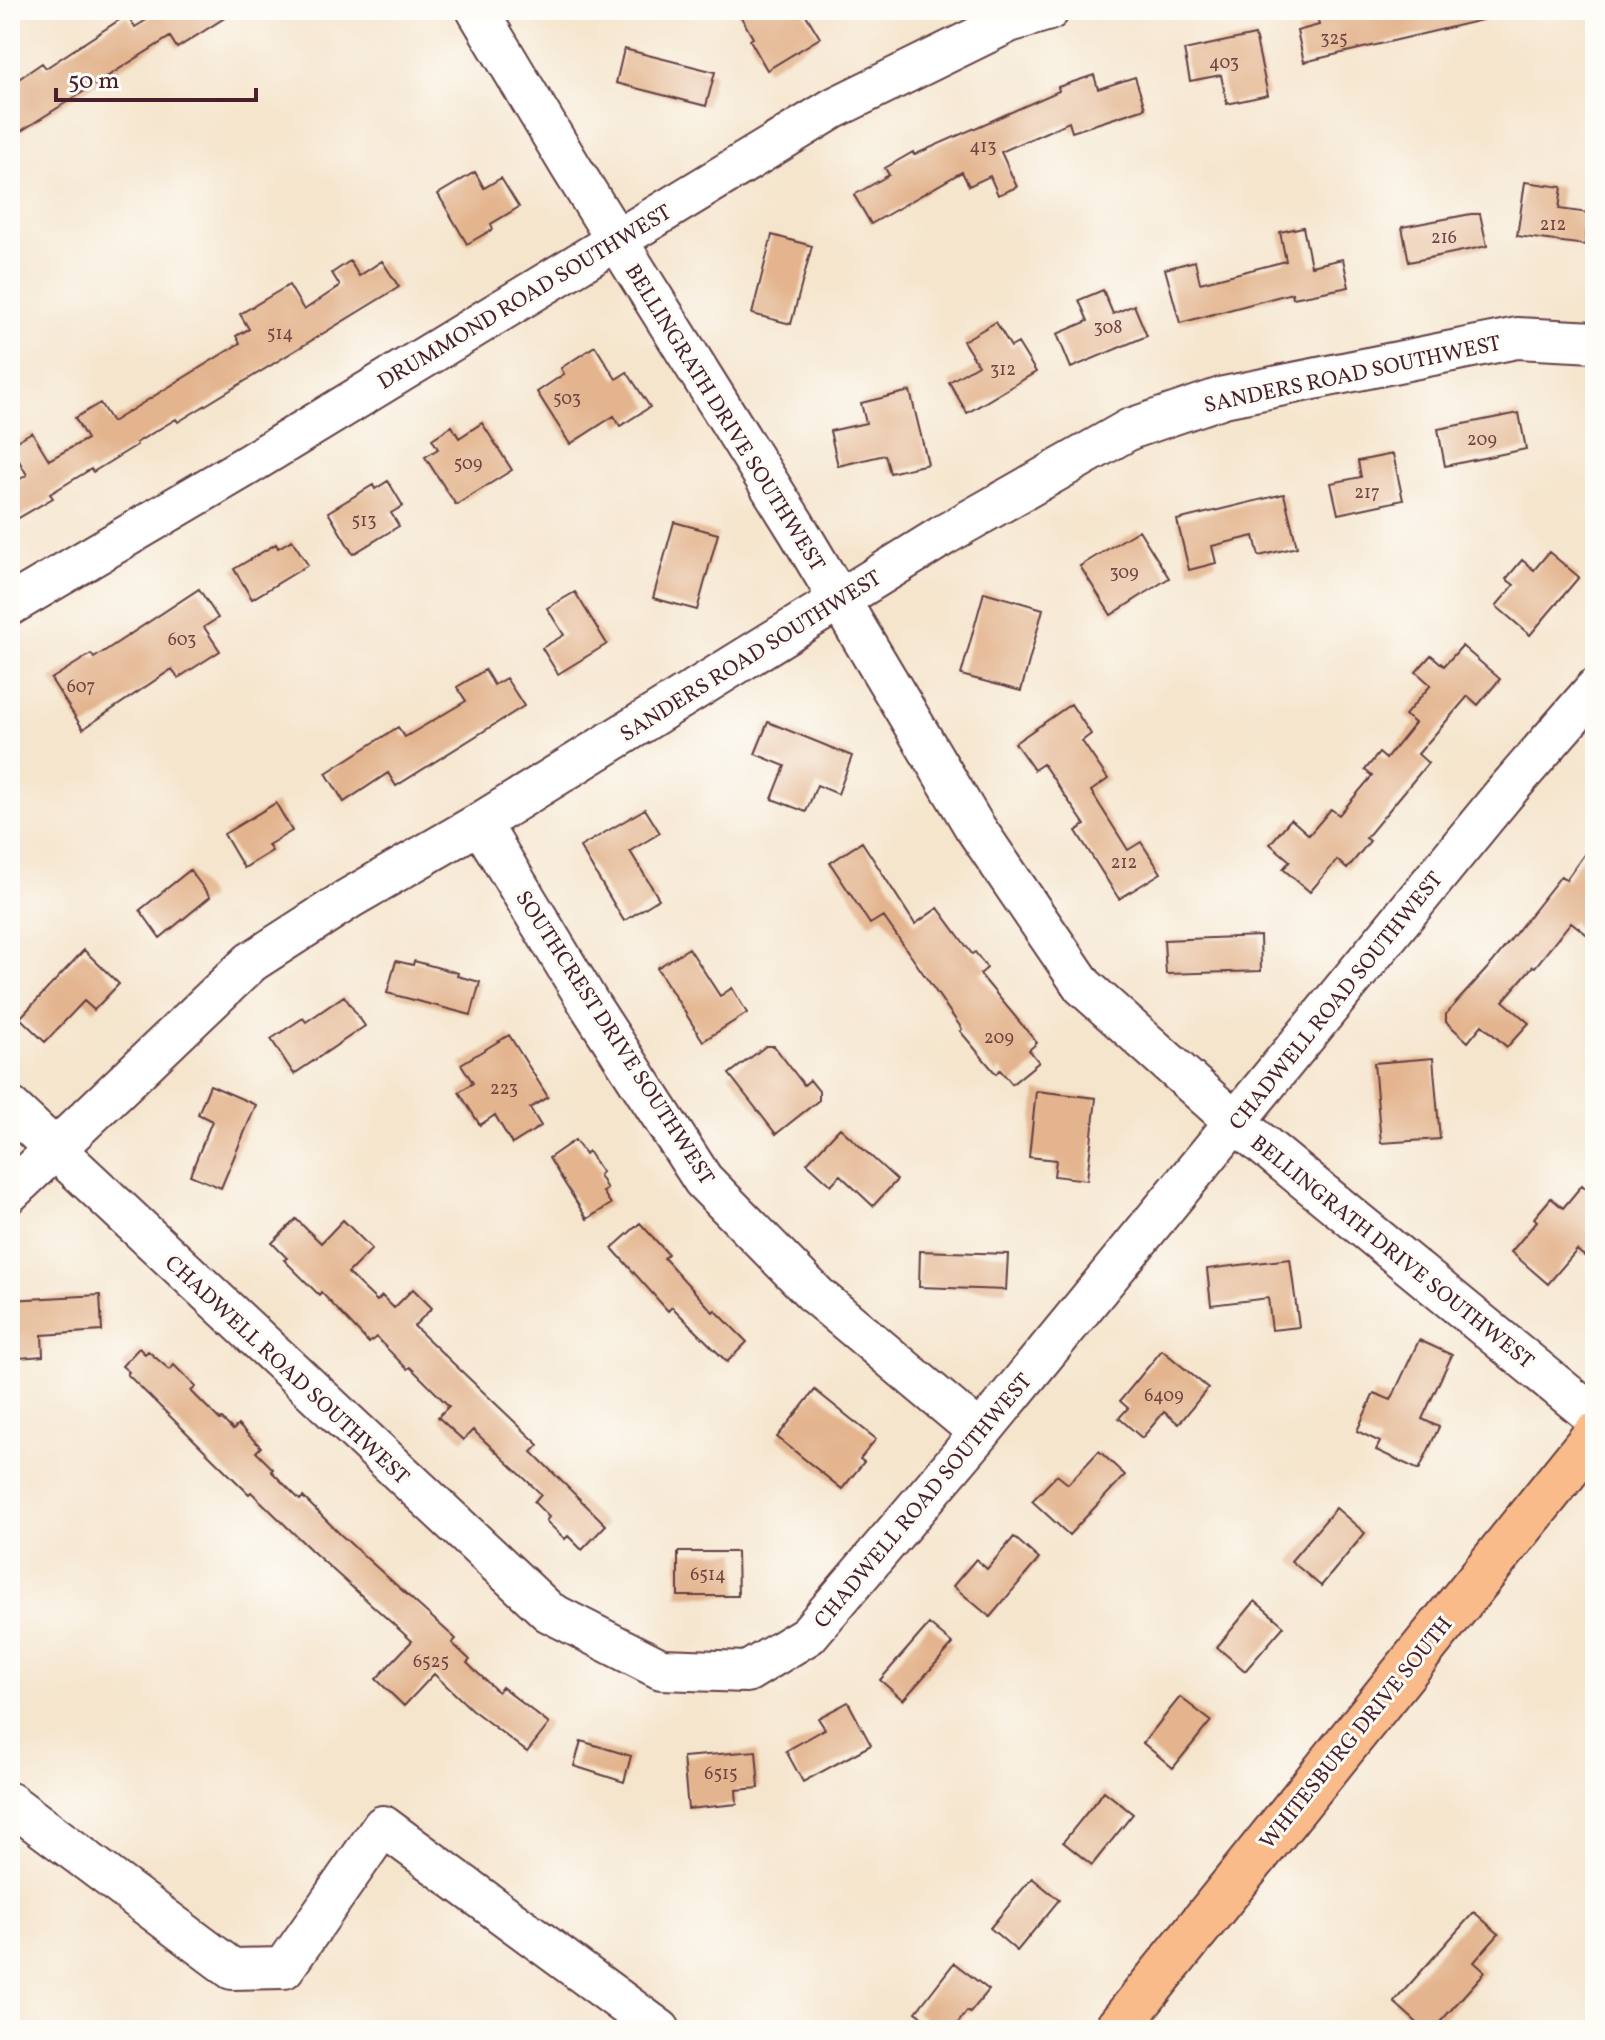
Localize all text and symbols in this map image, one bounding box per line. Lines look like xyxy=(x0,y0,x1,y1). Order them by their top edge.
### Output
house number: 325 xyxy=(1320,27,1348,52)
house number: 403 xyxy=(1209,51,1239,76)
scale bar xyxy=(56,52,256,102)
text: 50 m xyxy=(68,65,120,99)
house number: 413 xyxy=(970,135,996,160)
street label: DRUMMOND ROAD SOUTHWEST xyxy=(373,198,678,398)
house number: 212 xyxy=(1540,213,1566,238)
house number: 216 xyxy=(1431,226,1457,251)
street label: BELLINGRATH DRIVE SOUTHWEST xyxy=(616,259,832,578)
house number: 308 xyxy=(1094,316,1122,341)
house number: 514 xyxy=(267,322,293,347)
street label: SANDERS ROAD SOUTHWEST xyxy=(1201,329,1504,422)
house number: 312 xyxy=(990,358,1016,383)
house number: 503 xyxy=(553,387,581,412)
house number: 209 xyxy=(1467,428,1497,453)
house number: 509 xyxy=(454,452,482,477)
house number: 217 xyxy=(1354,481,1380,506)
house number: 513 xyxy=(352,509,376,534)
house number: 309 xyxy=(1109,561,1139,586)
street label: SANDERS ROAD SOUTHWEST xyxy=(615,564,888,751)
house number: 603 xyxy=(168,628,196,653)
house number: 607 xyxy=(67,675,95,700)
house number: 212 xyxy=(1111,851,1137,876)
street label: CHADWELL ROAD SOUTHWEST xyxy=(1223,866,1451,1137)
street label: SOUTHCREST DRIVE SOUTHWEST xyxy=(507,885,721,1192)
house number: 209 xyxy=(984,1026,1014,1051)
house number: 223 xyxy=(490,1077,518,1102)
street label: BELLINGRATH DRIVE SOUTHWEST xyxy=(1243,1129,1540,1377)
street label: CHADWELL ROAD SOUTHWEST xyxy=(157,1249,416,1493)
street label: CHADWELL ROAD SOUTHWEST xyxy=(808,1367,1040,1636)
house number: 6409 xyxy=(1144,1384,1184,1409)
house number: 6514 xyxy=(690,1563,726,1588)
street label: WHITESBURG DRIVE SOUTH xyxy=(1253,1611,1461,1856)
house number: 6525 xyxy=(413,1650,449,1675)
house number: 6515 xyxy=(704,1762,738,1787)

